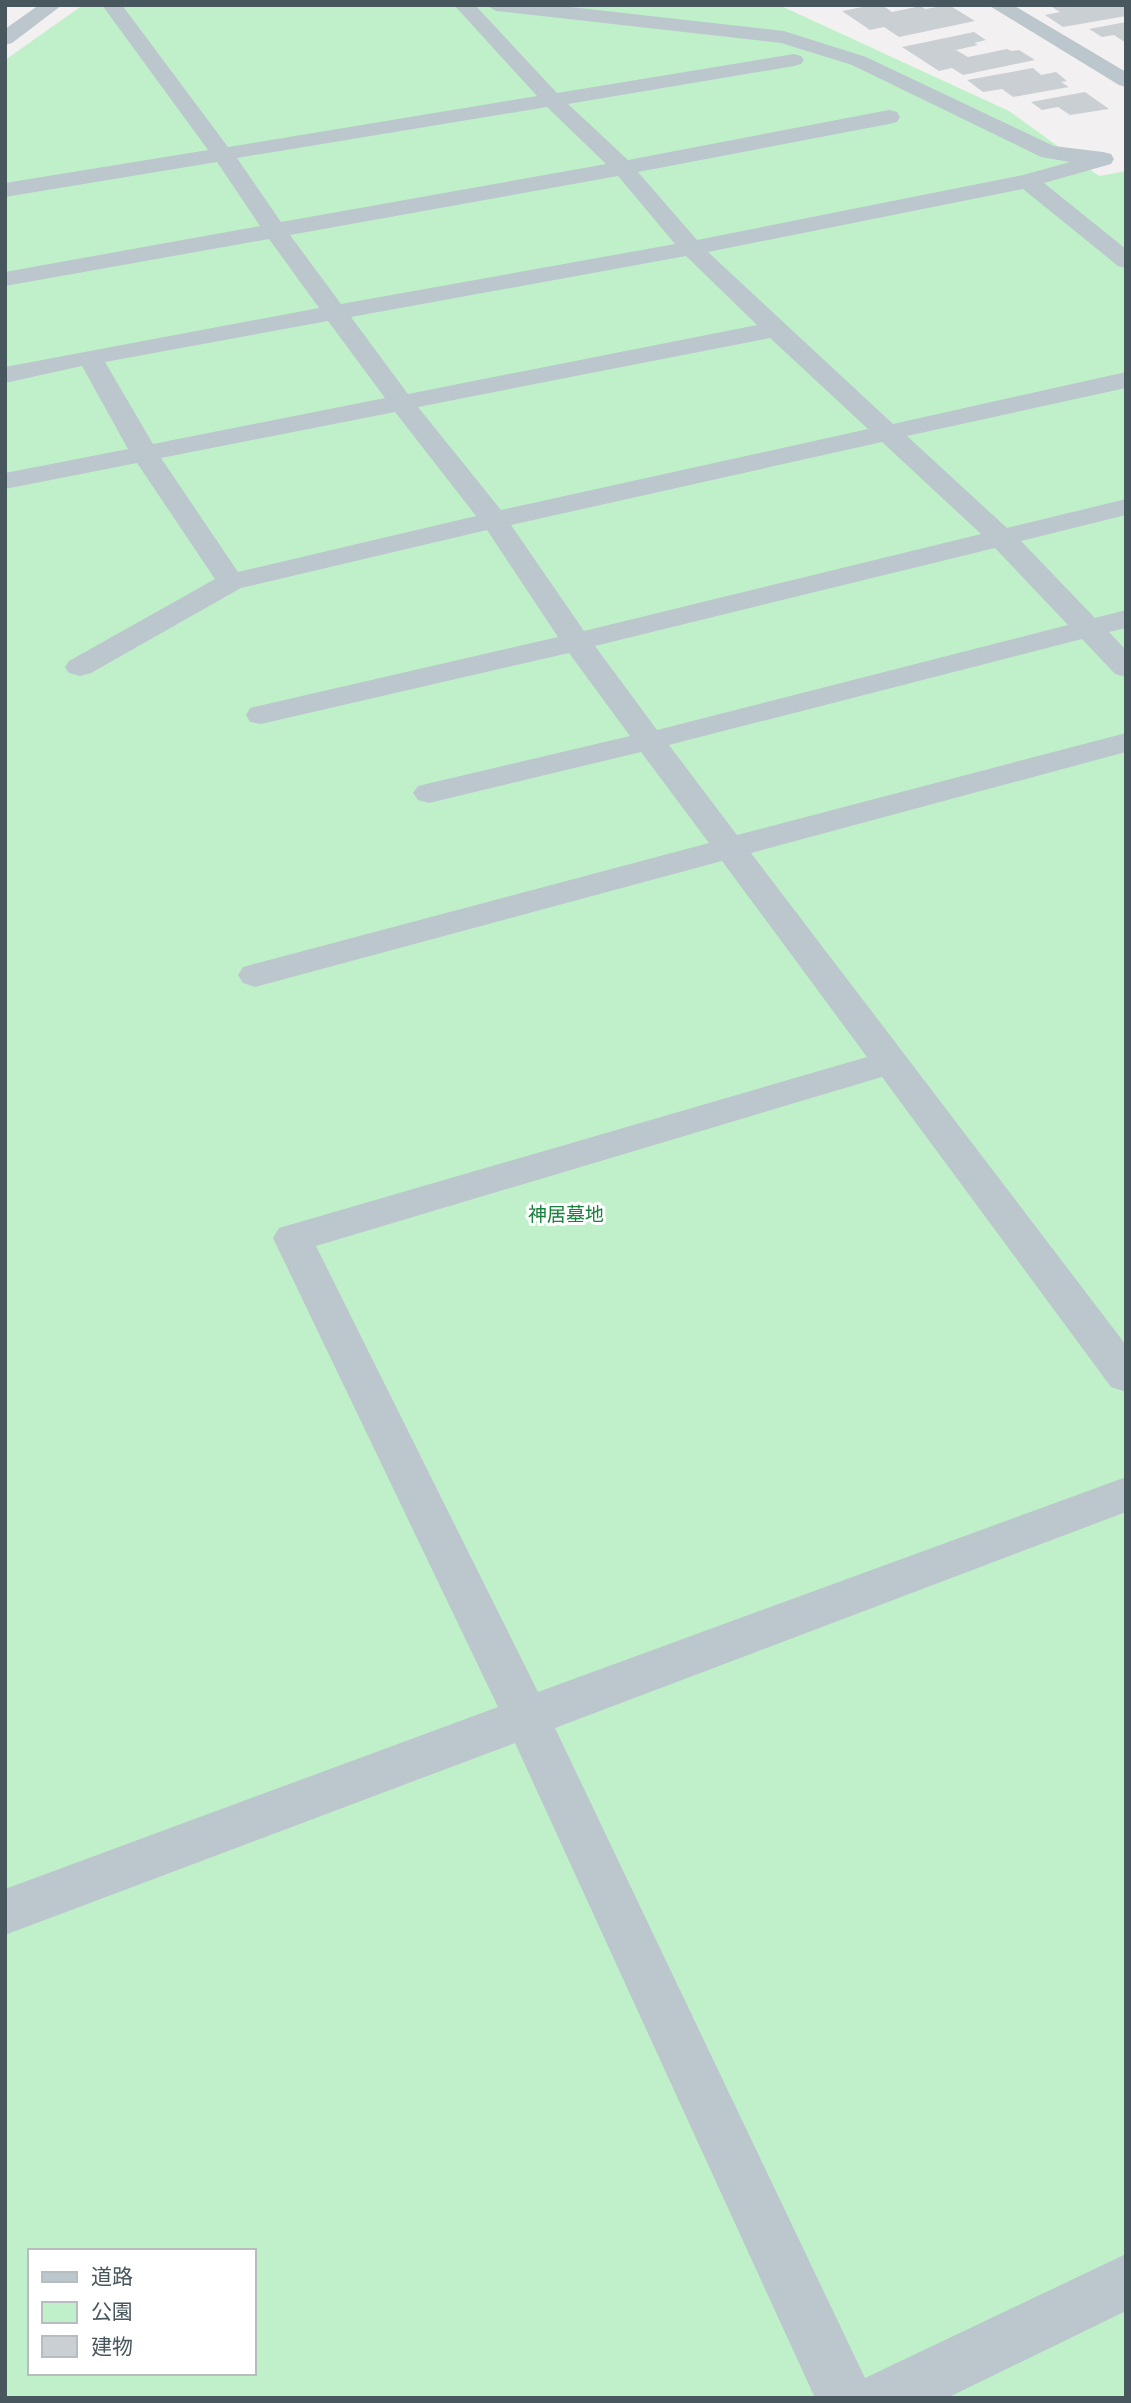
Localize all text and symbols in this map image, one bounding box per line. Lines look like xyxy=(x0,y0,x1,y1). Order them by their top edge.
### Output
park label: 神居墓地 xyxy=(528,1202,604,1225)
legend xyxy=(28,2249,256,2375)
text: 道路 xyxy=(91,2263,133,2288)
text: 公園 xyxy=(91,2298,133,2323)
text: 建物 xyxy=(91,2333,133,2358)

